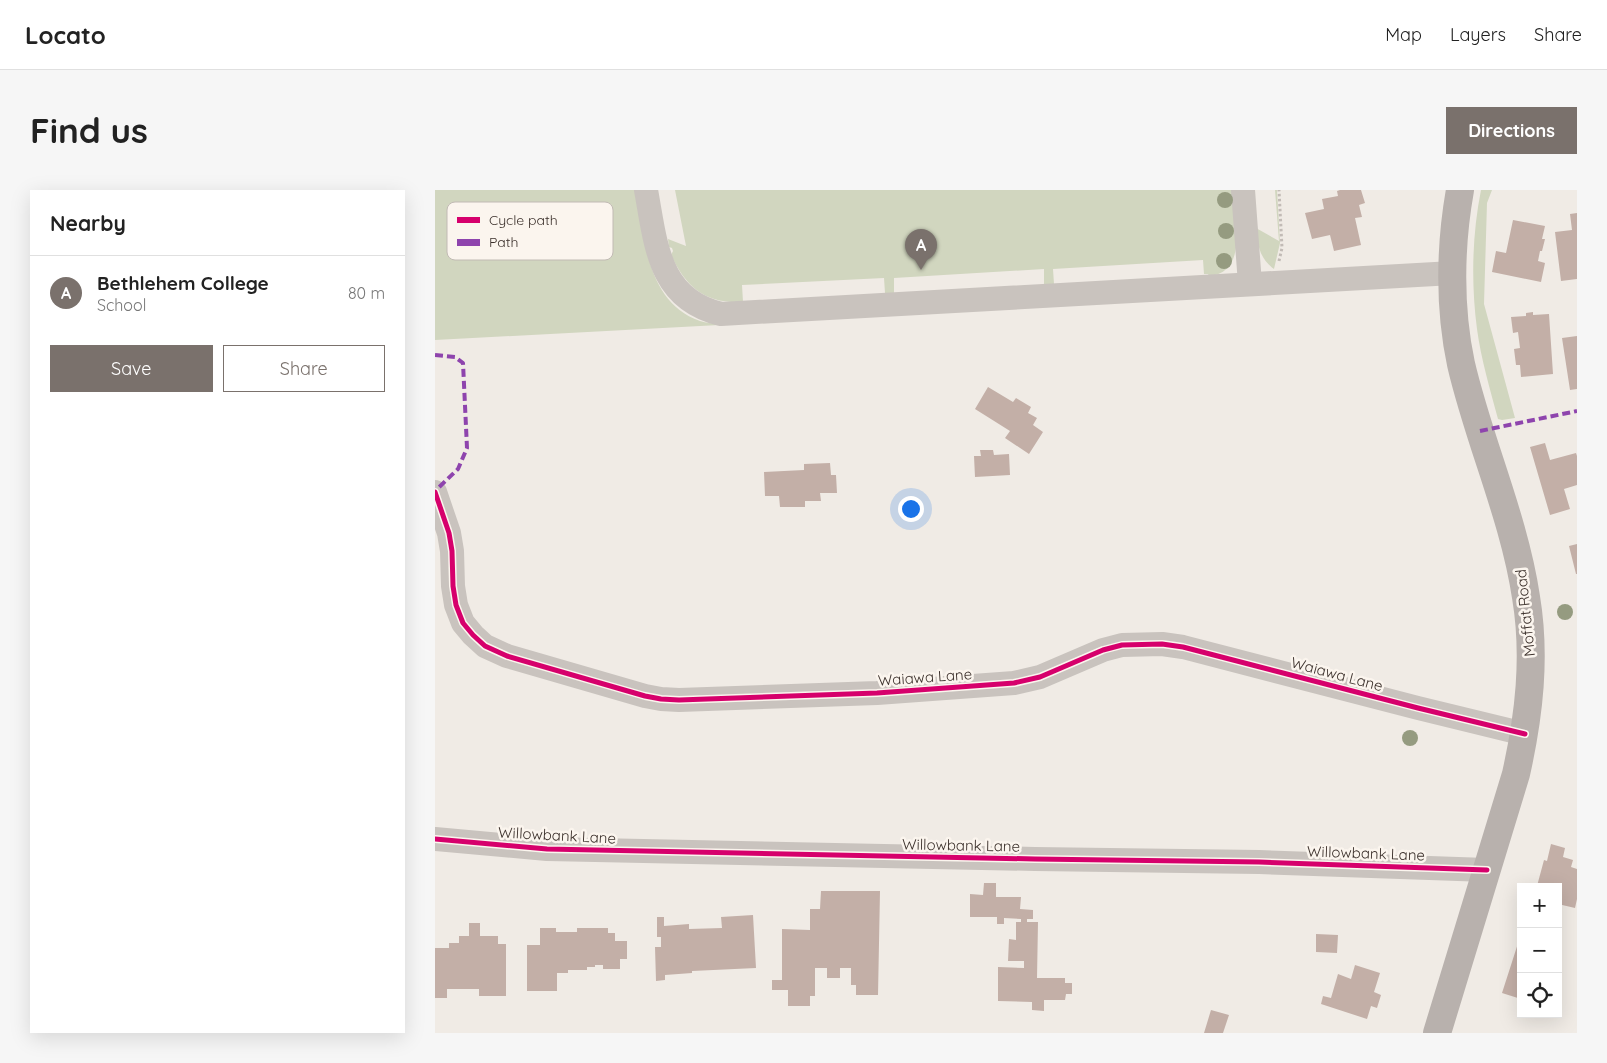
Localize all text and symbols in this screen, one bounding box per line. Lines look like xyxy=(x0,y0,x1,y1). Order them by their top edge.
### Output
text: Locato xyxy=(25,20,106,50)
text: Map xyxy=(1385,23,1422,46)
text: Layers xyxy=(1450,23,1506,46)
text: Share xyxy=(1534,23,1582,46)
button: Directions xyxy=(1446,107,1577,154)
text: Find us xyxy=(30,108,148,152)
legend xyxy=(447,202,613,260)
text: Nearby xyxy=(50,210,126,236)
text: Cycle path xyxy=(489,211,558,229)
pin: A xyxy=(905,229,937,270)
text: Path xyxy=(489,233,518,251)
text: Bethlehem College xyxy=(97,271,269,295)
text: A xyxy=(61,283,71,303)
text: 80 m xyxy=(348,283,385,303)
text: School xyxy=(97,295,146,315)
button: Save xyxy=(50,345,213,392)
button: Share xyxy=(223,345,385,392)
your location xyxy=(898,496,924,522)
street label: Moffat Road xyxy=(1511,568,1539,658)
street label: Waiawa Lane xyxy=(1289,653,1385,695)
street label: Waiawa Lane xyxy=(877,664,973,690)
street label: Willowbank Lane xyxy=(498,822,616,848)
street label: Willowbank Lane xyxy=(902,834,1020,856)
street label: Willowbank Lane xyxy=(1307,841,1425,865)
map controls xyxy=(1517,883,1562,1018)
button: + xyxy=(1517,883,1562,928)
button: − xyxy=(1517,928,1562,973)
button: locate xyxy=(1517,973,1562,1018)

